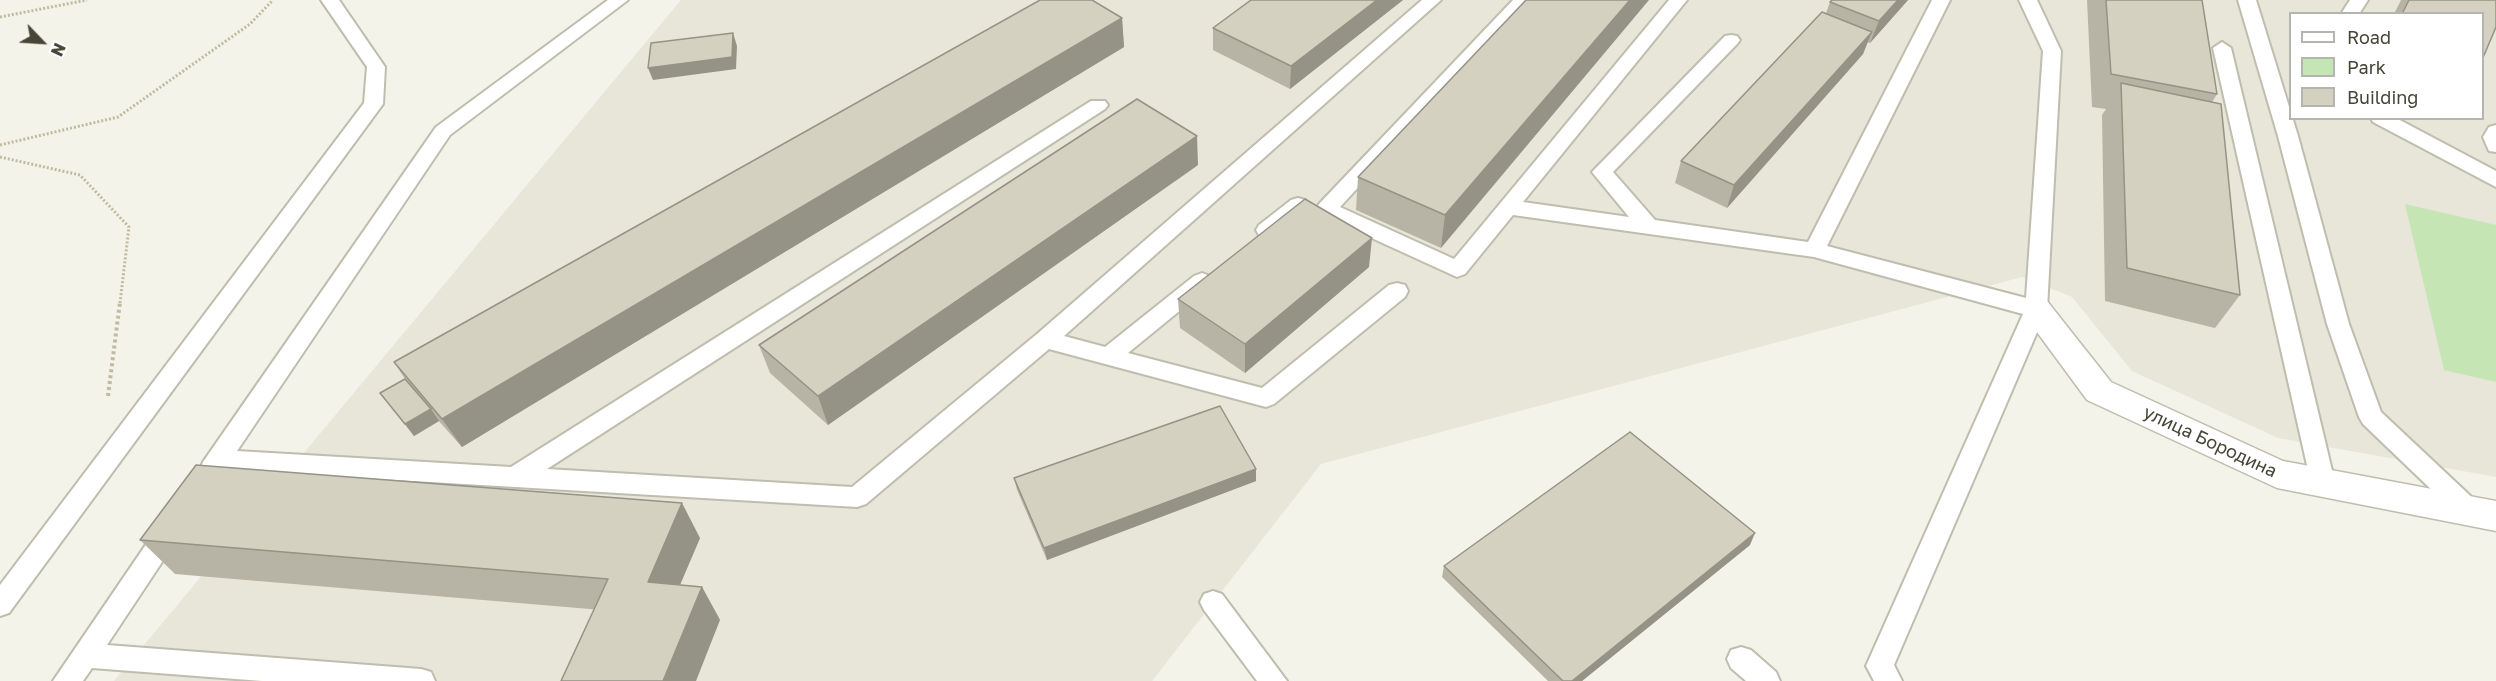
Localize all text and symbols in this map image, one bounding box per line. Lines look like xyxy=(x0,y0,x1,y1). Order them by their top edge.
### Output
north arrow xyxy=(12,12,72,72)
legend xyxy=(2289,12,2484,120)
text: Road xyxy=(2347,26,2391,48)
text: N xyxy=(47,40,70,59)
text: Park xyxy=(2347,56,2386,78)
text: Building xyxy=(2347,86,2418,108)
street label: улица Бородина xyxy=(2140,402,2280,482)

